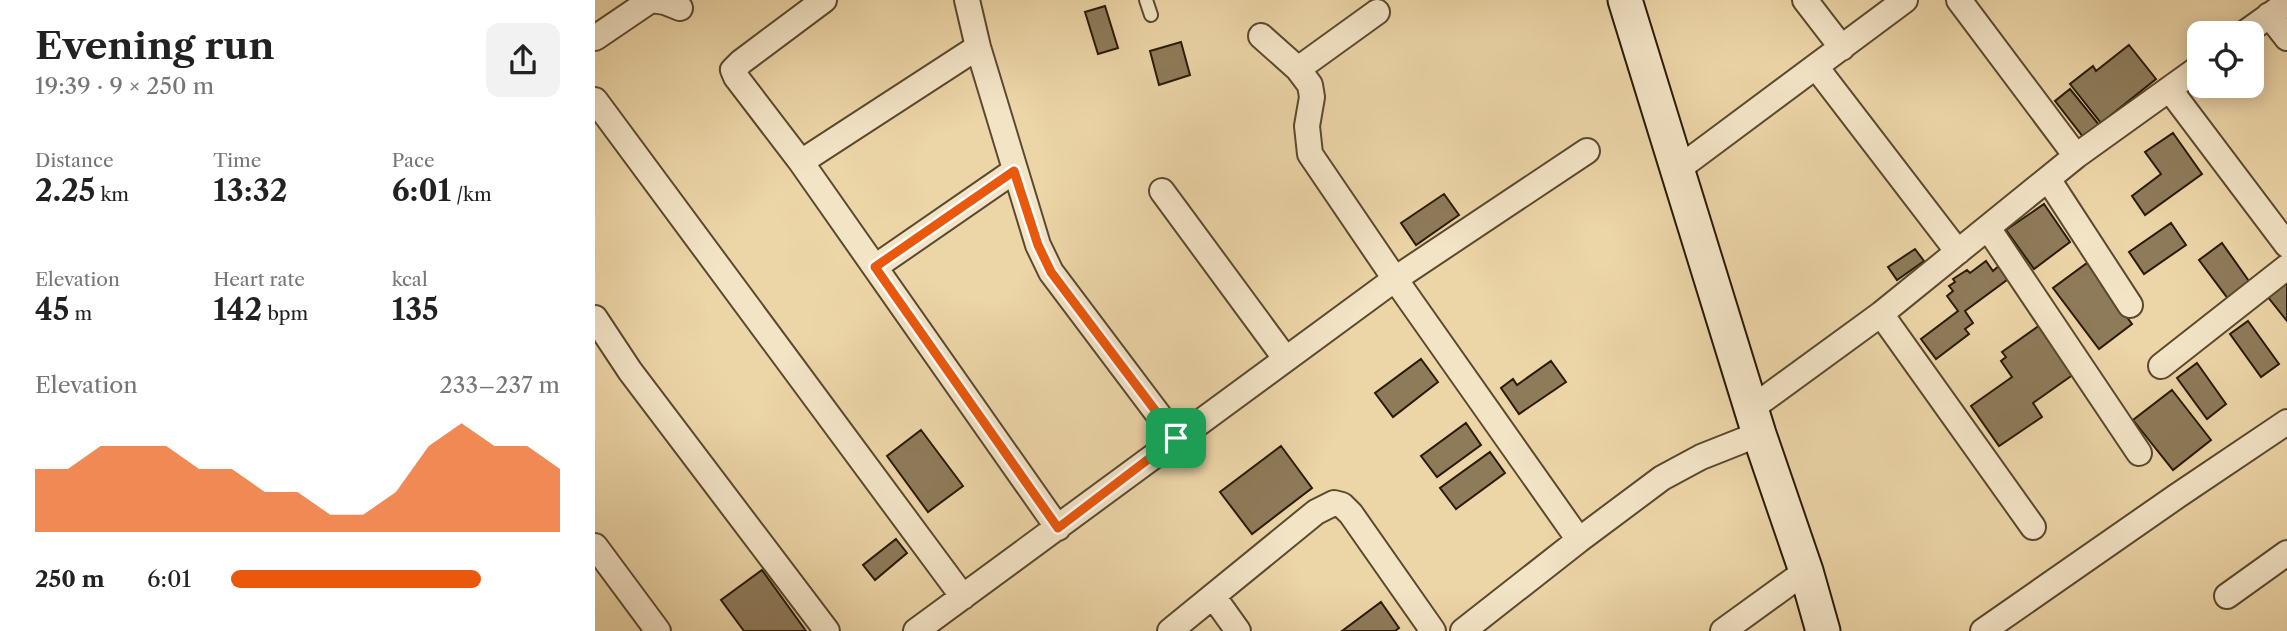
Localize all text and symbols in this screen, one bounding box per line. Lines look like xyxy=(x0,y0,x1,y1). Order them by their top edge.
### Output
map controls xyxy=(2187,21,2264,98)
button: locate xyxy=(2187,21,2264,98)
text: Evening run xyxy=(35,22,275,69)
button: share xyxy=(486,23,560,97)
text: 19:39 · 9 × 250 m xyxy=(35,72,214,100)
text: Distance xyxy=(35,149,114,172)
text: Time xyxy=(213,149,261,172)
text: Pace xyxy=(392,149,435,172)
text: 2.25 xyxy=(35,172,95,209)
text: 13:32 xyxy=(213,172,287,209)
text: 6:01 xyxy=(392,172,451,209)
text: km xyxy=(95,183,129,206)
text: /km xyxy=(451,183,492,206)
text: Elevation xyxy=(35,268,120,291)
text: Heart rate xyxy=(213,268,305,291)
text: kcal xyxy=(392,268,428,291)
text: 45 xyxy=(35,291,69,328)
text: 142 xyxy=(213,291,262,328)
text: 135 xyxy=(392,291,439,328)
text: m xyxy=(69,302,92,325)
text: bpm xyxy=(262,302,308,325)
text: Elevation xyxy=(35,371,138,399)
text: 233–237 m xyxy=(440,371,560,399)
pin xyxy=(1146,408,1206,468)
icon: arrive xyxy=(1157,419,1195,457)
text: 250 m xyxy=(35,565,105,593)
text: 6:01 xyxy=(147,565,191,593)

